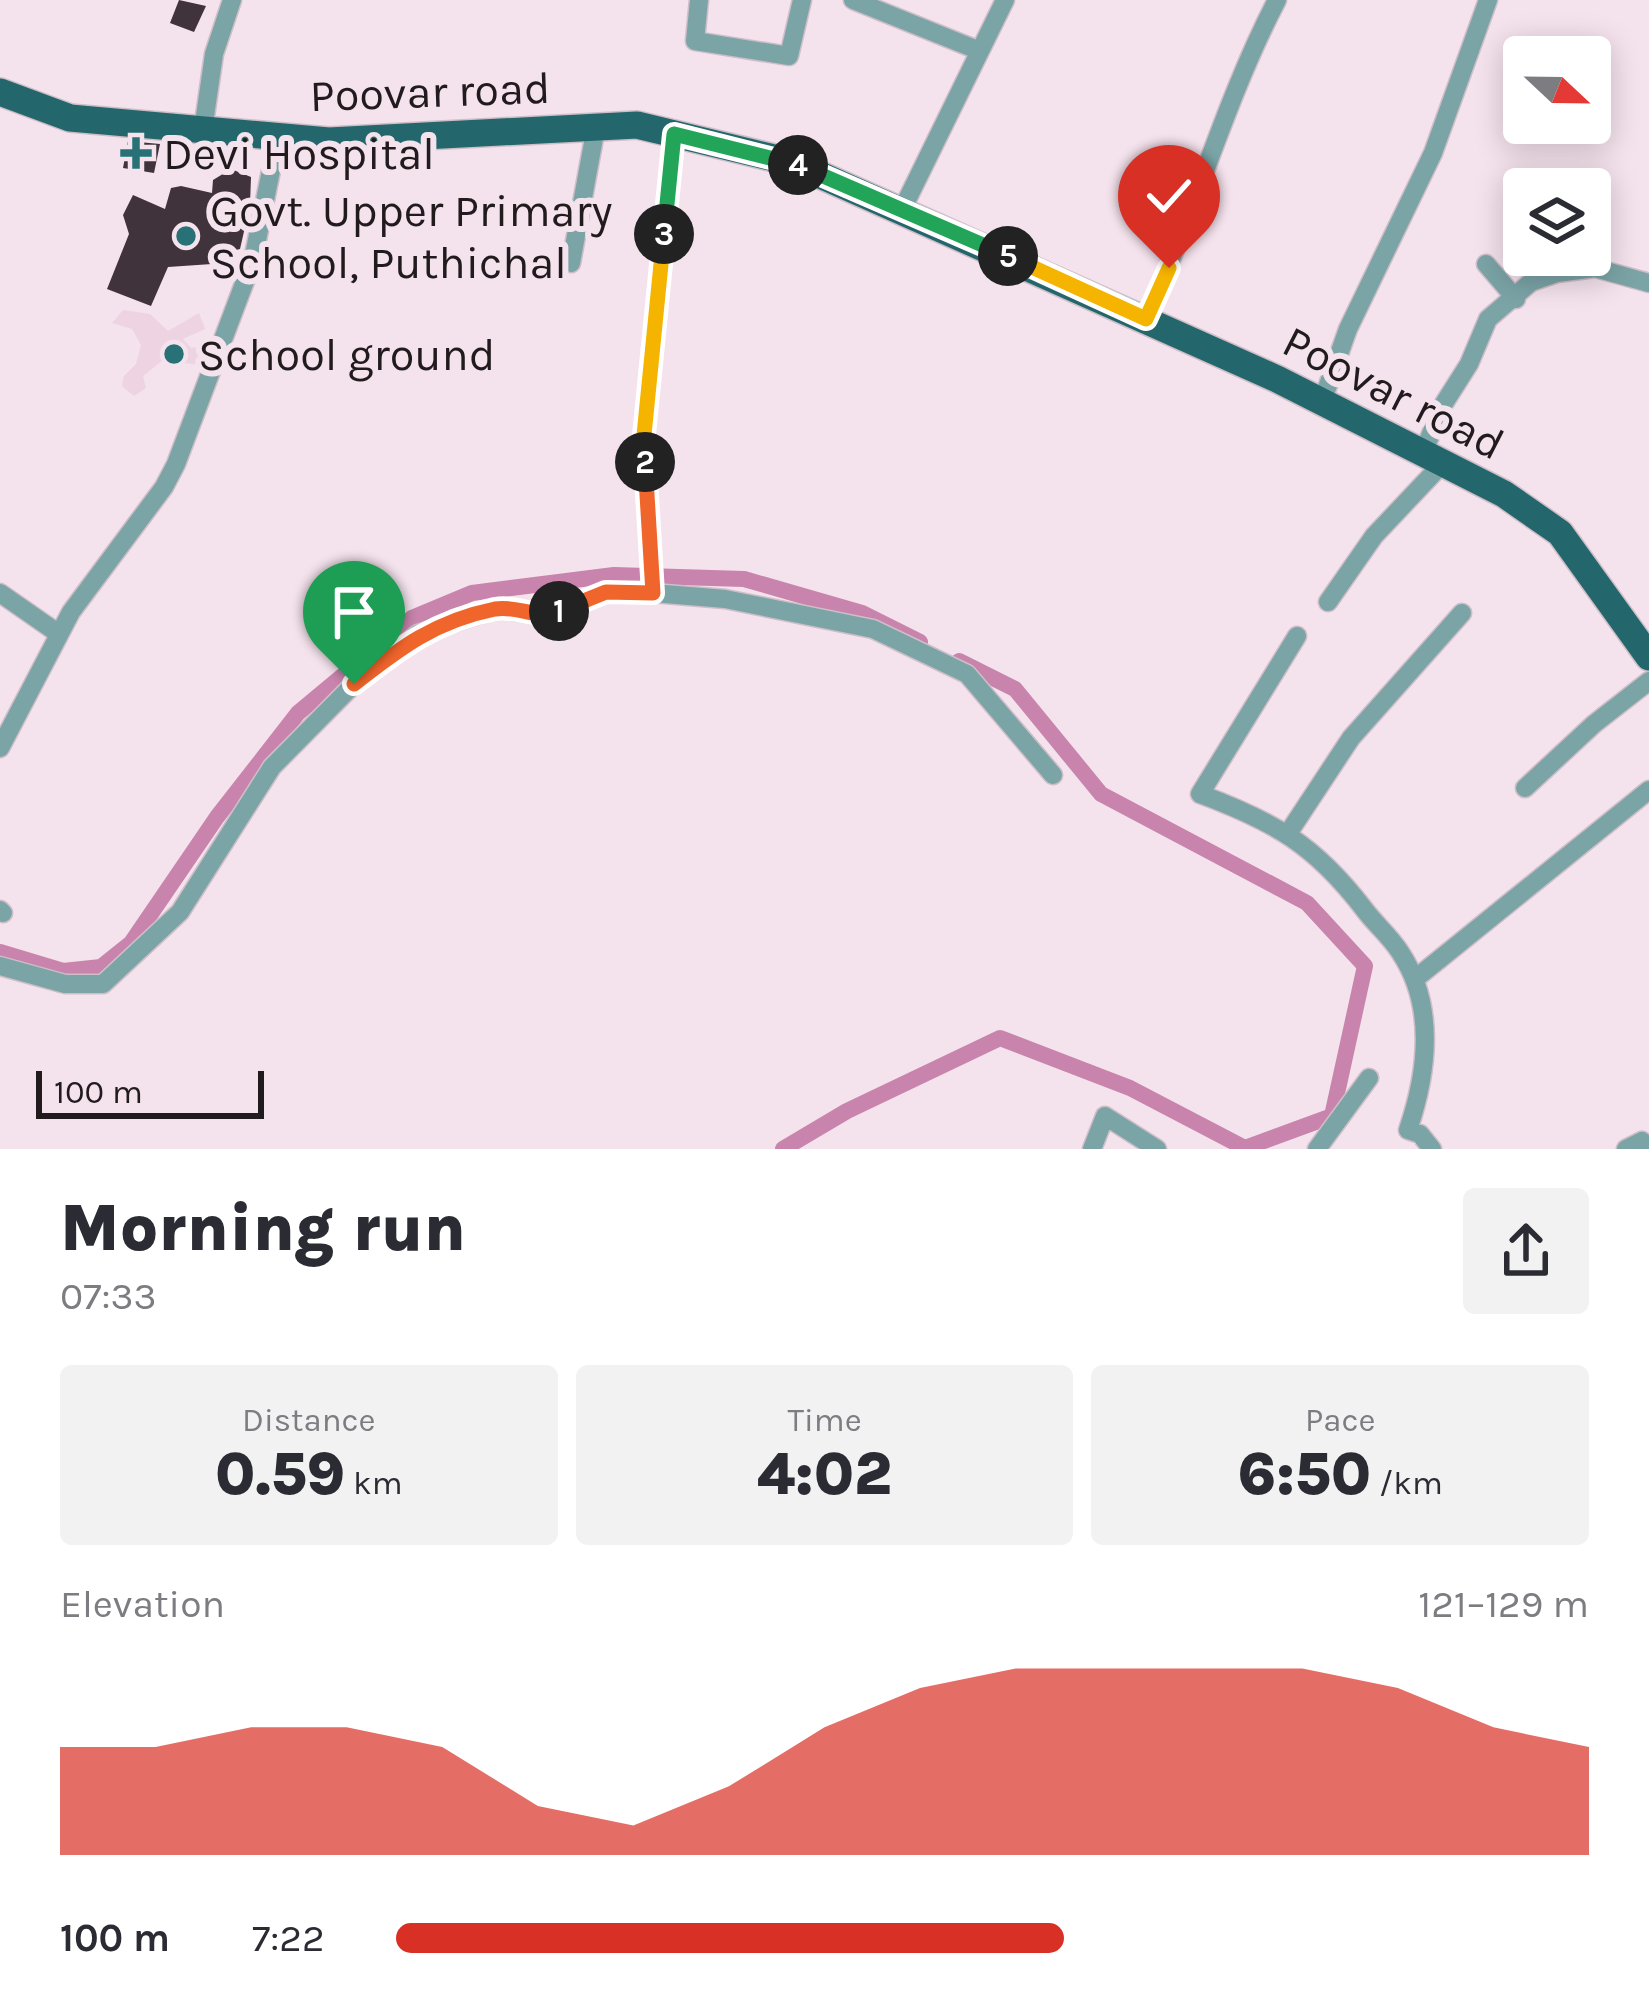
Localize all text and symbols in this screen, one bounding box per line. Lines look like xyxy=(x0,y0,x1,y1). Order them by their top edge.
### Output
north arrow xyxy=(1503,36,1611,144)
map controls xyxy=(1503,36,1611,276)
street label: Poovar road xyxy=(309,62,551,122)
place label: Devi Hospital xyxy=(163,128,435,180)
pin: 4 xyxy=(768,135,828,195)
marker: Devi Hospital xyxy=(120,137,152,169)
pin xyxy=(1118,145,1220,268)
text: 4 xyxy=(788,146,808,184)
icon: check xyxy=(1136,163,1202,229)
button: layers xyxy=(1503,168,1611,276)
place label: Govt. Upper Primary School, Puthichal xyxy=(210,185,613,289)
pin: 3 xyxy=(634,204,694,264)
text: 3 xyxy=(654,215,674,253)
marker: Govt. Upper Primary School, Puthichal xyxy=(173,223,199,249)
pin: 5 xyxy=(978,226,1038,286)
text: 5 xyxy=(998,237,1018,275)
street label: Poovar road xyxy=(1274,315,1513,471)
place label: School ground xyxy=(198,329,495,382)
marker: School ground xyxy=(161,341,187,367)
pin: 2 xyxy=(615,432,675,492)
text: 2 xyxy=(635,443,655,481)
pin xyxy=(303,561,405,684)
icon: arrive xyxy=(321,579,387,645)
pin: 1 xyxy=(529,581,589,641)
text: 1 xyxy=(553,592,565,630)
scale bar xyxy=(36,1065,264,1118)
text: 100 m xyxy=(54,1073,143,1111)
button: share xyxy=(1463,1188,1589,1314)
text: Morning run xyxy=(60,1189,466,1267)
text: 07:33 xyxy=(60,1273,157,1319)
text: Distance xyxy=(242,1401,376,1439)
text: Time xyxy=(787,1401,862,1439)
text: Pace xyxy=(1305,1401,1375,1439)
text: 0.59 xyxy=(215,1439,345,1509)
text: 4:02 xyxy=(757,1439,892,1509)
text: 6:50 xyxy=(1238,1439,1371,1509)
text: km xyxy=(345,1464,403,1502)
text: /km xyxy=(1371,1464,1443,1502)
text: Elevation xyxy=(60,1581,225,1627)
text: 121–129 m xyxy=(1418,1581,1589,1627)
text: 100 m xyxy=(60,1915,170,1961)
text: 7:22 xyxy=(252,1915,325,1961)

